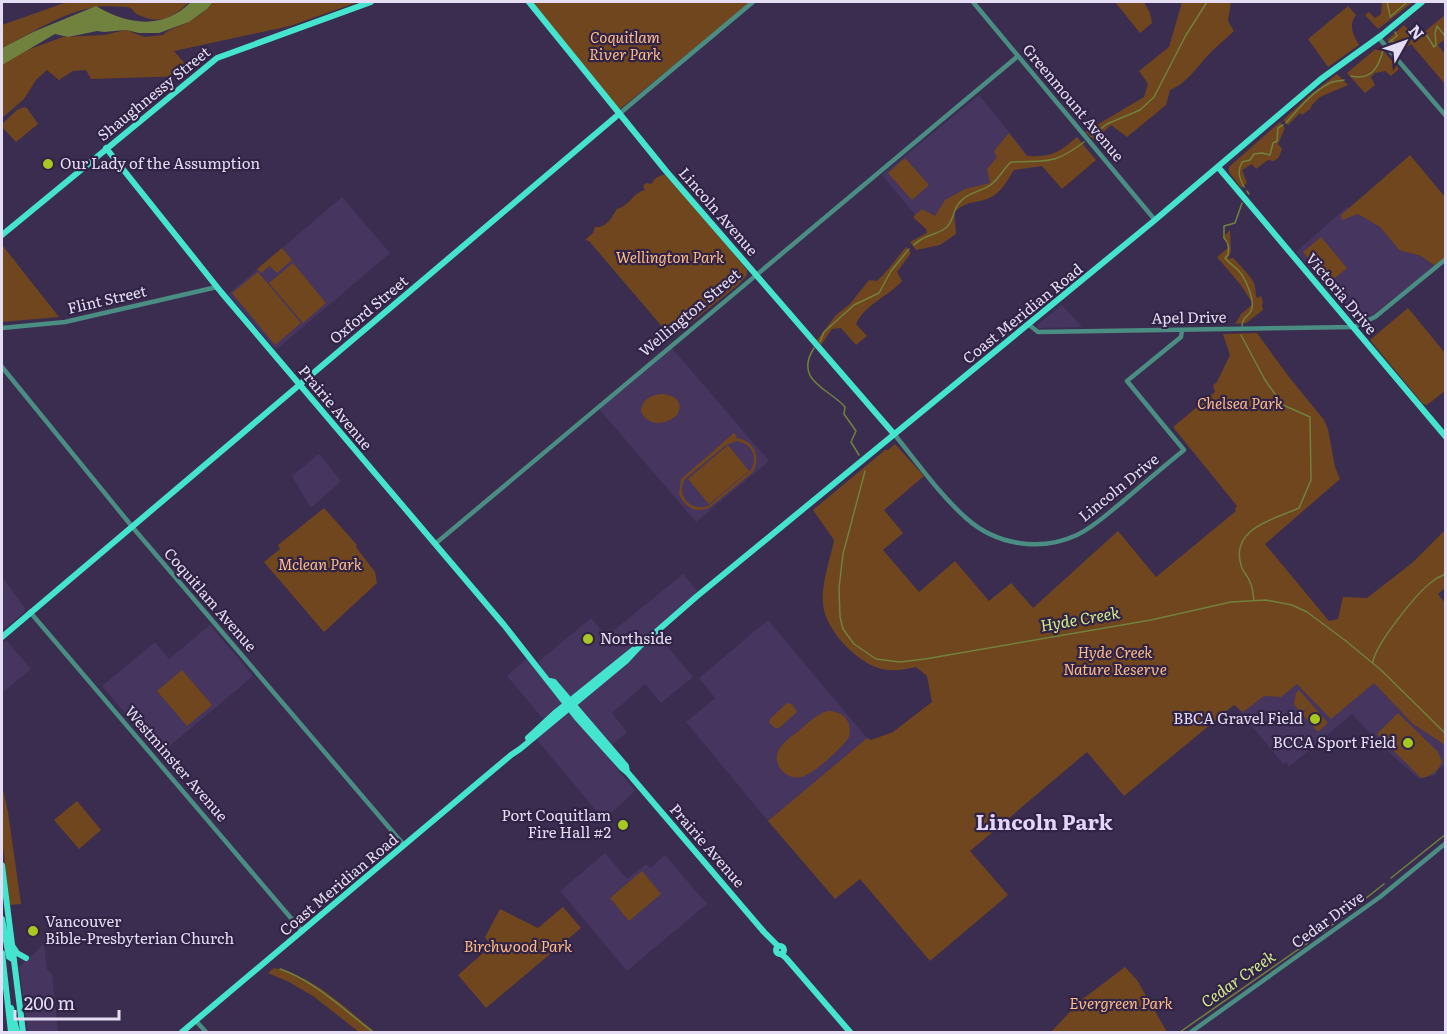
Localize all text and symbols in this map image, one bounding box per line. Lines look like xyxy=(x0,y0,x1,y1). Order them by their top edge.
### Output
north arrow xyxy=(1375,12,1435,72)
text: N xyxy=(1404,19,1431,45)
park label: Coquitlam River Park xyxy=(589,25,662,65)
street label: Greenmount Avenue xyxy=(1018,38,1130,166)
street label: Shaughnessy Street xyxy=(92,40,214,146)
place label: Our Lady of the Assumption xyxy=(60,151,260,174)
marker: Our Lady of the Assumption xyxy=(41,157,55,171)
street label: Lincoln Avenue xyxy=(674,162,764,261)
park label: Wellington Park xyxy=(616,245,725,268)
street label: Victoria Drive xyxy=(1301,247,1383,339)
street label: Coast Meridian Road xyxy=(957,257,1087,369)
street label: Wellington Street xyxy=(633,262,745,361)
street label: Oxford Street xyxy=(324,269,412,349)
street label: Flint Street xyxy=(65,278,148,319)
street label: Apel Drive xyxy=(1151,304,1227,329)
street label: Prairie Avenue xyxy=(294,360,379,455)
park label: Chelsea Park xyxy=(1197,391,1284,414)
street label: Lincoln Drive xyxy=(1073,447,1163,526)
street label: Coquitlam Avenue xyxy=(159,542,263,656)
park label: Mclean Park xyxy=(278,552,363,575)
water label: Hyde Creek xyxy=(1038,599,1122,637)
place label: Northside xyxy=(600,626,672,649)
marker: Northside xyxy=(581,632,595,646)
park label: Hyde Creek Nature Reserve xyxy=(1063,640,1167,680)
street label: Westminster Avenue xyxy=(120,700,234,826)
place label: BBCA Gravel Field xyxy=(1173,706,1303,729)
marker: BBCA Gravel Field xyxy=(1308,712,1322,726)
place label: BCCA Sport Field xyxy=(1273,730,1396,753)
marker: BCCA Sport Field xyxy=(1401,736,1415,750)
street label: Prairie Avenue xyxy=(665,798,751,892)
place label: Port Coquitlam Fire Hall #2 xyxy=(501,803,611,843)
district label: Lincoln Park xyxy=(975,805,1113,836)
marker: Port Coquitlam Fire Hall #2 xyxy=(616,818,630,832)
street label: Coast Meridian Road xyxy=(274,827,402,940)
street label: Cedar Drive xyxy=(1286,884,1368,953)
place label: Vancouver Bible-Presbyterian Church xyxy=(45,909,234,949)
marker: Vancouver Bible-Presbyterian Church xyxy=(26,924,40,938)
park label: Birchwood Park xyxy=(464,934,573,957)
water label: Cedar Creek xyxy=(1195,944,1280,1013)
scale bar xyxy=(15,983,118,1021)
text: 200 m xyxy=(24,989,75,1016)
park label: Evergreen Park xyxy=(1069,991,1174,1014)

